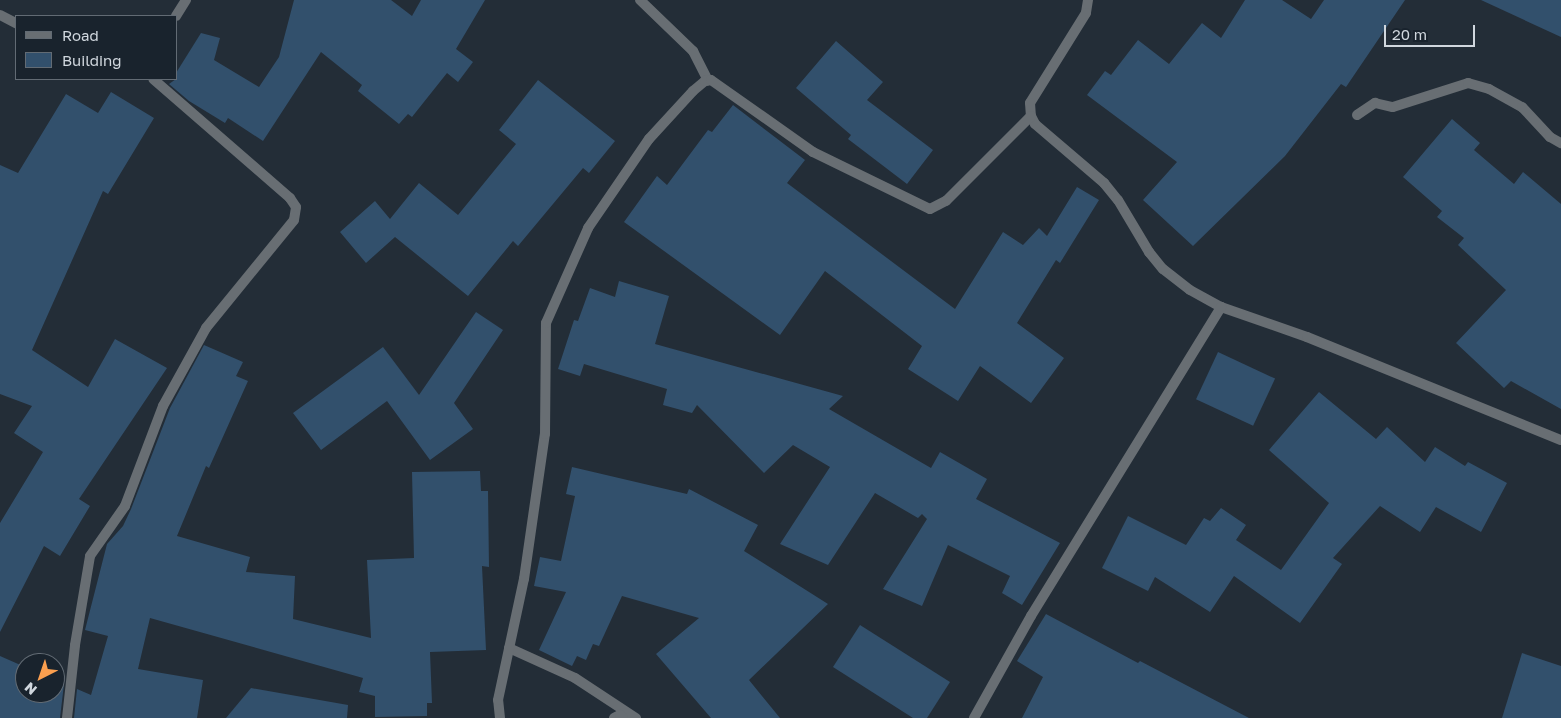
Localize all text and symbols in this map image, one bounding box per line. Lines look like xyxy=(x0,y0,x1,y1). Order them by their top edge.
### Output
legend xyxy=(15,15,178,80)
scale bar xyxy=(1386,15,1477,47)
text: 20 m xyxy=(1392,25,1427,43)
text: Road xyxy=(62,26,99,44)
text: Building xyxy=(62,51,122,69)
north arrow xyxy=(15,653,65,703)
text: N xyxy=(21,679,40,699)

